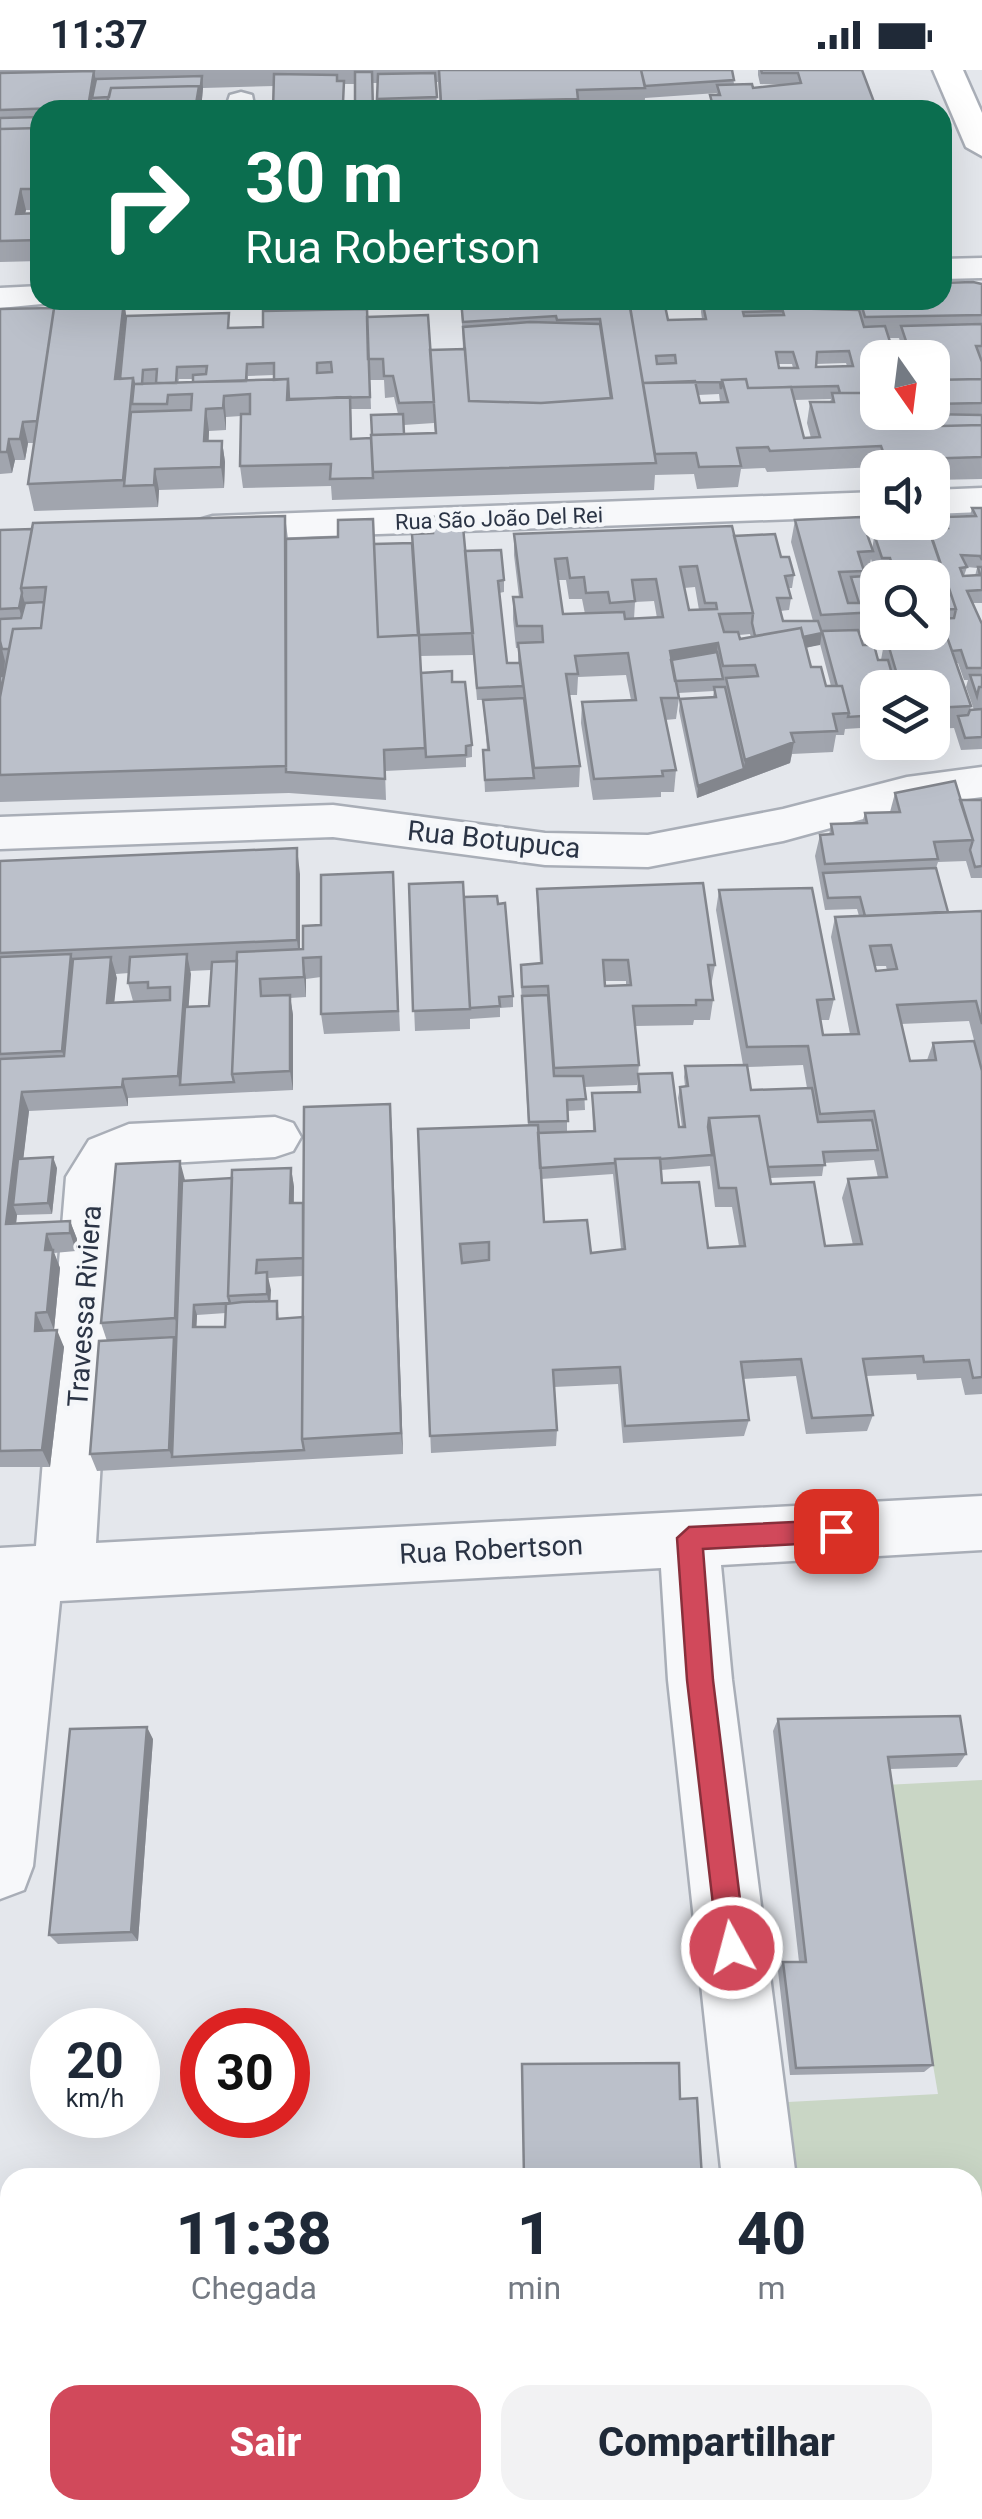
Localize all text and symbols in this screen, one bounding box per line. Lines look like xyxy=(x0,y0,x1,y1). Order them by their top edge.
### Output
text: 11:37 xyxy=(50,13,148,57)
text: 30 m xyxy=(245,137,403,219)
icon: right xyxy=(80,140,210,270)
text: Rua Robertson xyxy=(245,221,541,274)
north arrow xyxy=(860,340,950,430)
map controls xyxy=(860,340,950,760)
button: sound xyxy=(860,450,950,540)
street label: Rua São João Del Rei xyxy=(395,502,604,535)
button: search xyxy=(860,560,950,650)
button: layers xyxy=(860,670,950,760)
street label: Rua Botupuca xyxy=(406,814,582,865)
street label: Travessa Riviera xyxy=(61,1204,108,1408)
pin xyxy=(794,1489,879,1574)
icon: arrive xyxy=(809,1504,864,1559)
street label: Rua Robertson xyxy=(398,1528,584,1571)
position arrow xyxy=(680,1896,784,2000)
speed limit sign: 30 xyxy=(180,2008,310,2138)
text: 20 xyxy=(66,2032,124,2090)
text: km/h xyxy=(66,2084,124,2113)
text: 11:38 xyxy=(176,2198,332,2269)
text: 1 xyxy=(517,2198,552,2269)
text: 40 xyxy=(737,2198,806,2269)
text: Chegada xyxy=(191,2269,317,2307)
text: min xyxy=(508,2269,561,2307)
text: m xyxy=(757,2269,786,2307)
button: Sair xyxy=(50,2385,481,2500)
button: Compartilhar xyxy=(501,2385,932,2500)

